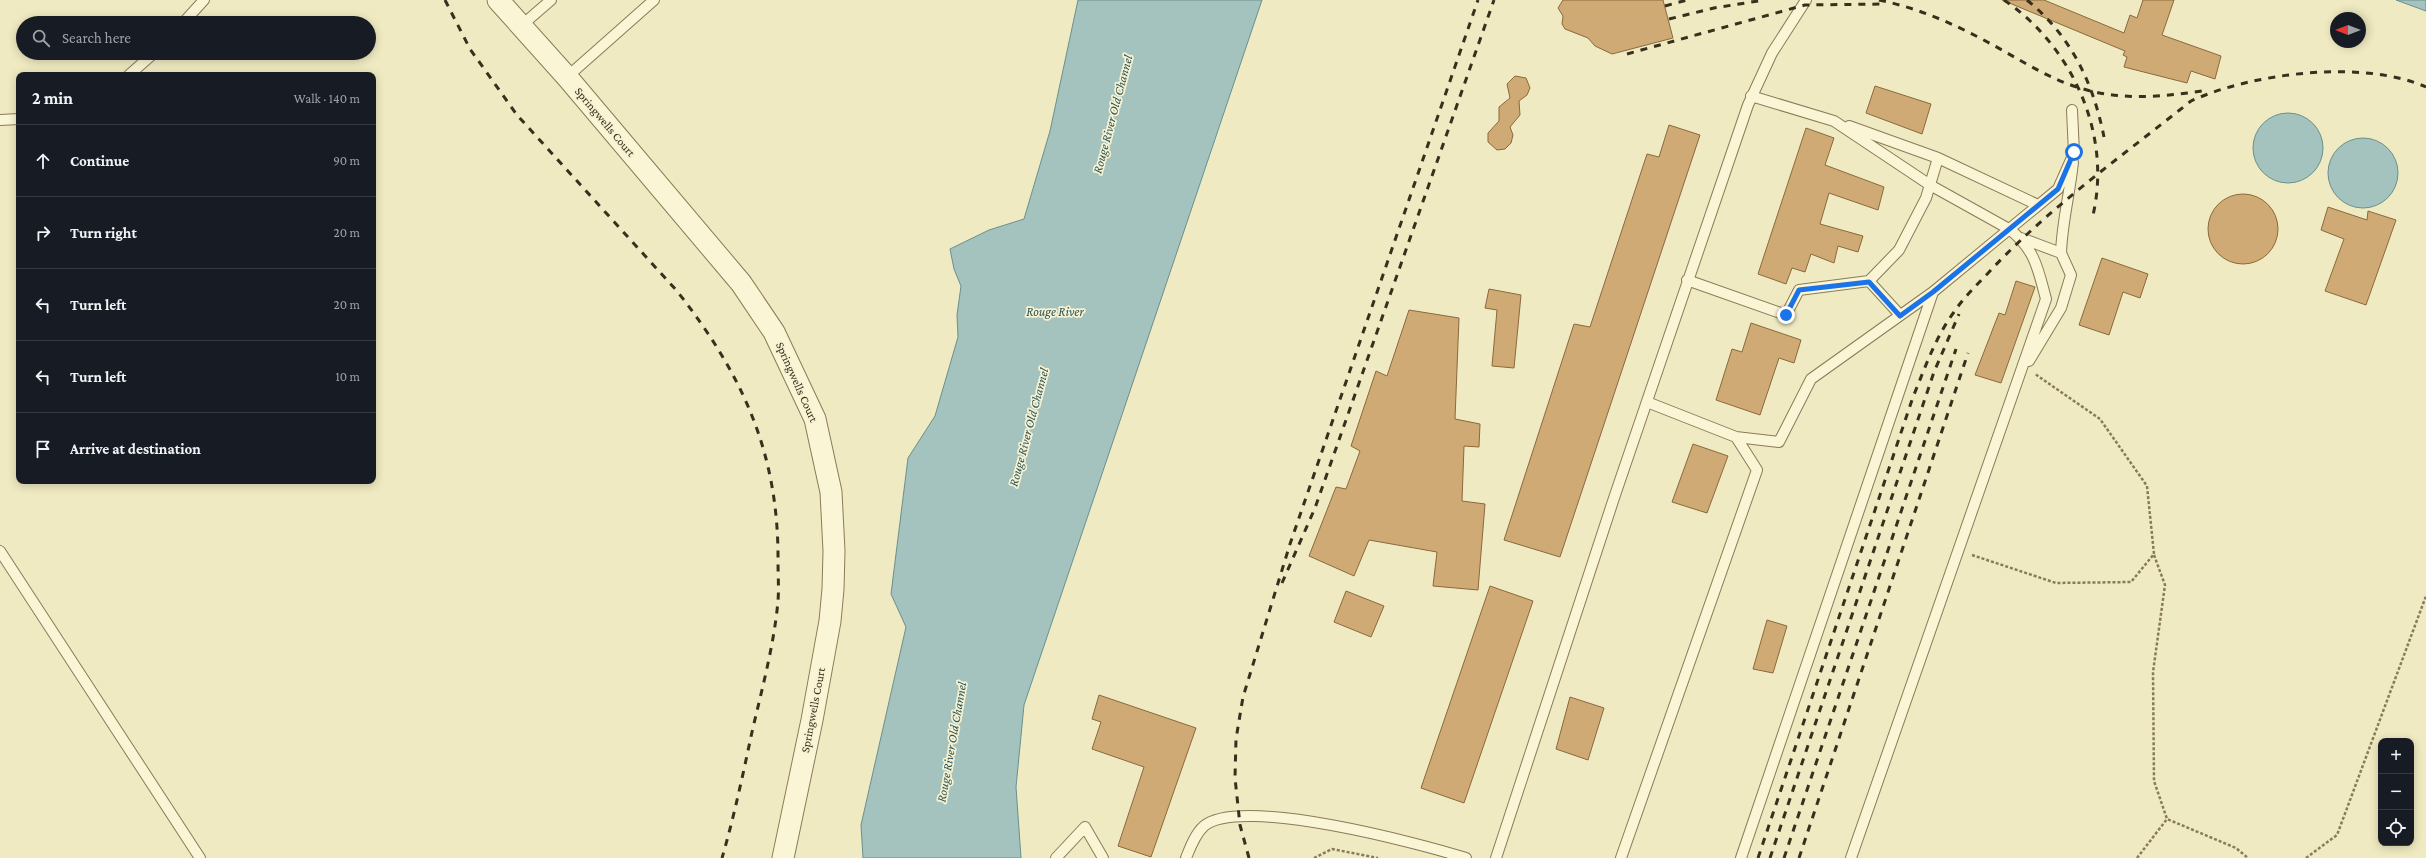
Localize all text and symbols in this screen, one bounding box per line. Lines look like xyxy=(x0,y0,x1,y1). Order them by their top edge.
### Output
north arrow xyxy=(2330,12,2366,48)
search box xyxy=(16,16,376,60)
icon: search xyxy=(30,27,52,49)
text: Search here xyxy=(62,30,131,46)
water label: Rouge River Old Channel xyxy=(1089,53,1136,175)
street label: Springwells Court xyxy=(572,84,639,160)
text: 2 min xyxy=(32,89,73,108)
text: Walk · 140 m xyxy=(294,91,360,106)
route start xyxy=(2065,143,2083,161)
icon: ahead xyxy=(32,150,54,172)
text: Continue xyxy=(70,153,129,169)
text: 90 m xyxy=(333,153,360,168)
icon: right xyxy=(32,222,54,244)
text: Turn right xyxy=(70,225,137,241)
text: 20 m xyxy=(334,225,360,240)
icon: left xyxy=(32,294,54,316)
text: Turn left xyxy=(70,297,126,313)
text: 20 m xyxy=(334,297,360,312)
water label: Rouge River xyxy=(1026,304,1084,319)
route end xyxy=(1777,306,1795,324)
street label: Springwells Court xyxy=(773,340,821,425)
icon: left xyxy=(32,366,54,388)
water label: Rouge River Old Channel xyxy=(1005,366,1052,488)
text: Turn left xyxy=(70,369,126,385)
text: 10 m xyxy=(335,369,360,384)
icon: arrive xyxy=(32,438,54,460)
text: Arrive at destination xyxy=(70,441,201,457)
street label: Springwells Court xyxy=(798,665,828,754)
water label: Rouge River Old Channel xyxy=(934,680,970,803)
map controls xyxy=(2378,738,2414,846)
button: + xyxy=(2378,738,2414,774)
button: − xyxy=(2378,774,2414,810)
button: locate xyxy=(2378,810,2414,846)

